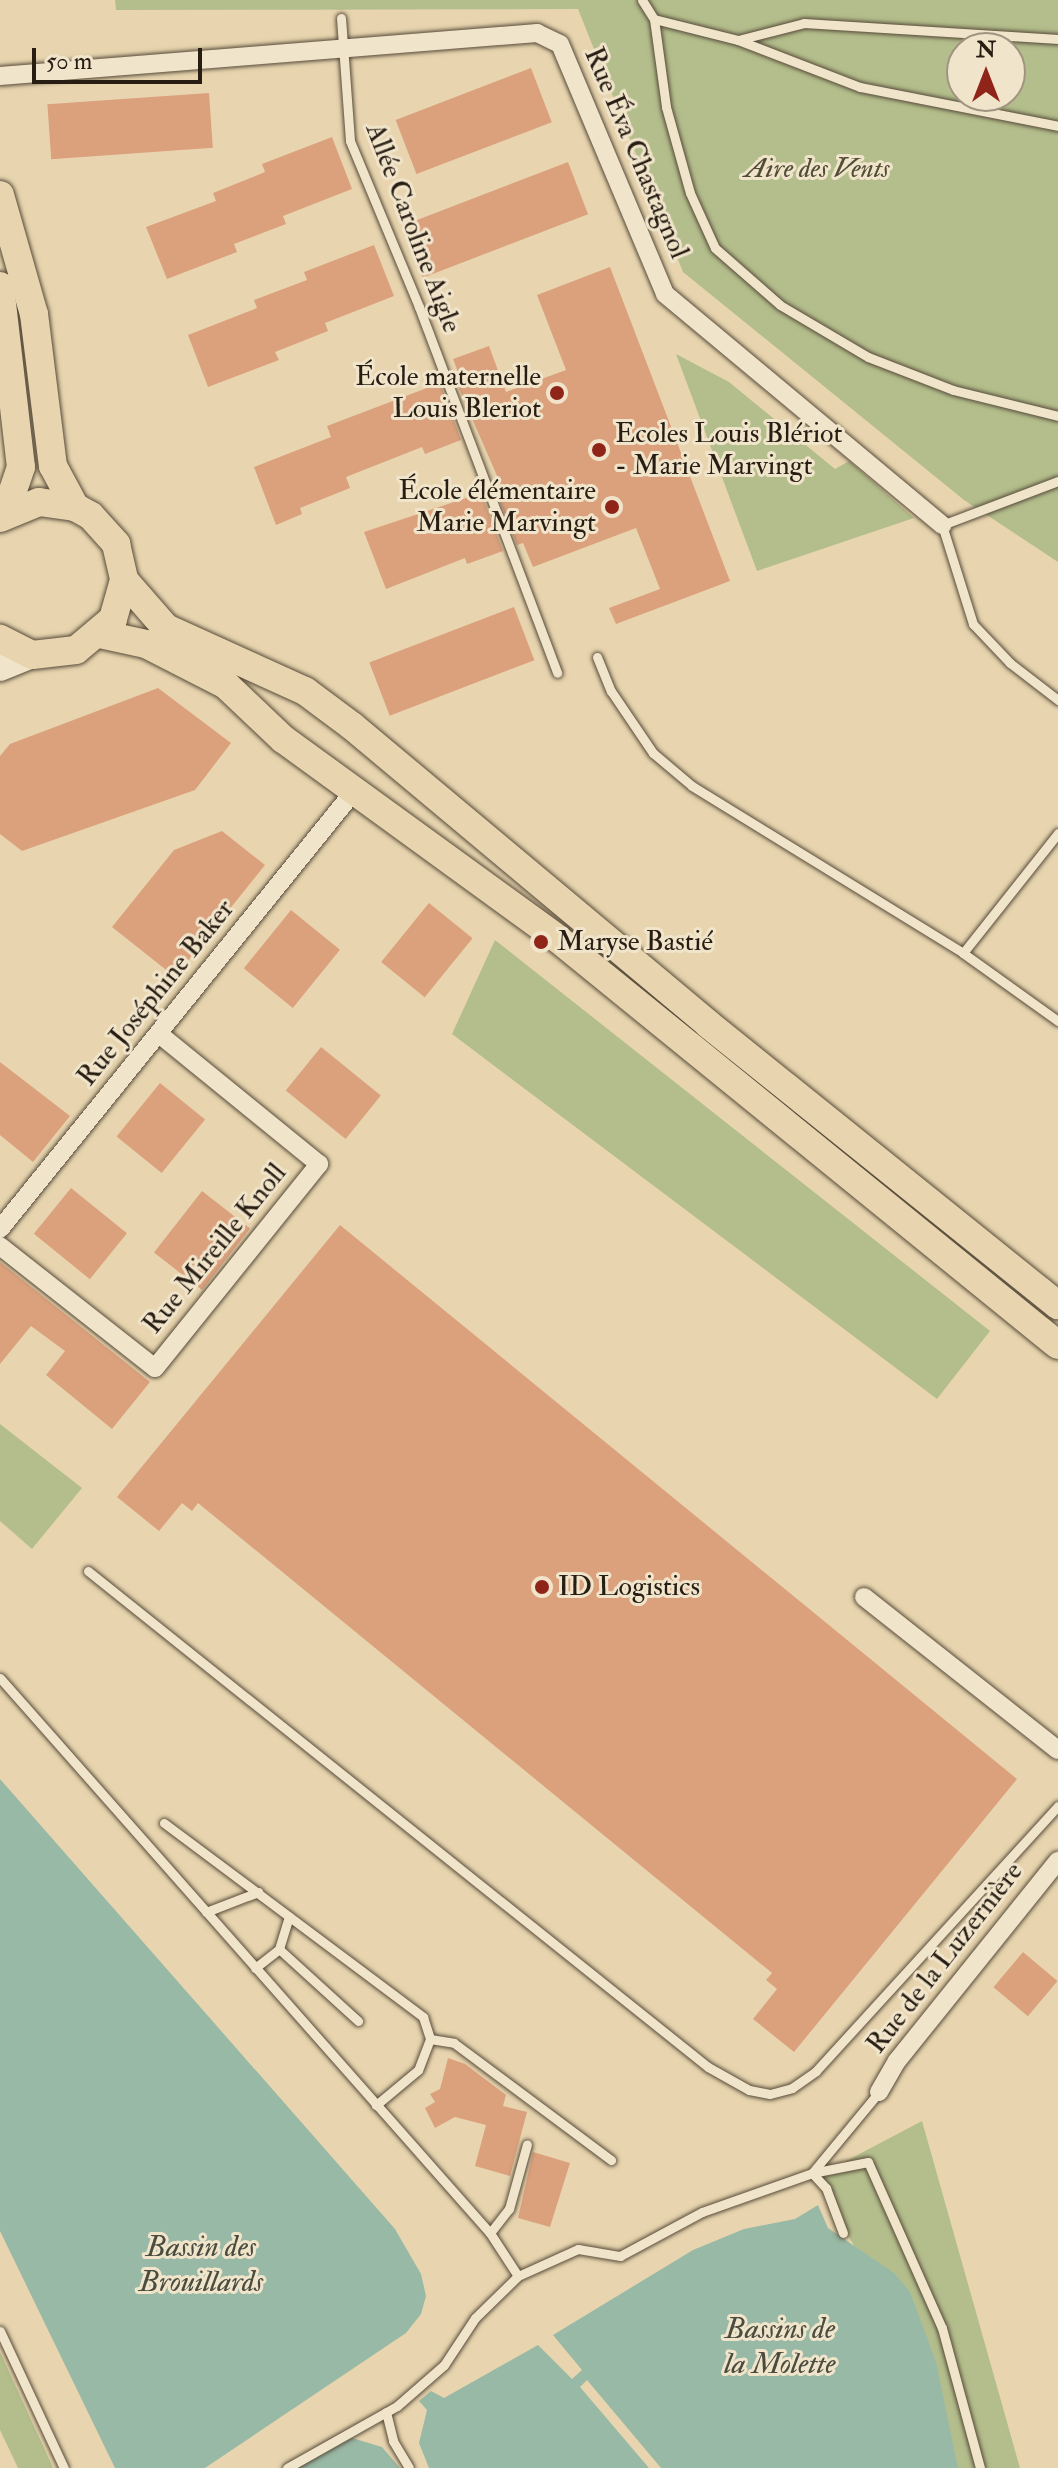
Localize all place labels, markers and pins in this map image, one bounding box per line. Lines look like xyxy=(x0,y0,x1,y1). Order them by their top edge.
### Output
place label: École maternelle Louis Bleriot xyxy=(355,360,541,426)
marker: École maternelle Louis Bleriot xyxy=(548,384,566,402)
place label: Ecoles Louis Blériot - Marie Marvingt xyxy=(615,417,843,483)
marker: Ecoles Louis Blériot - Marie Marvingt xyxy=(590,441,608,459)
place label: École élémentaire Marie Marvingt xyxy=(398,474,596,540)
marker: École élémentaire Marie Marvingt xyxy=(603,498,621,516)
place label: Maryse Bastié xyxy=(557,925,713,959)
marker: Maryse Bastié xyxy=(532,933,550,951)
place label: ID Logistics xyxy=(558,1570,700,1604)
marker: ID Logistics xyxy=(533,1578,551,1596)

